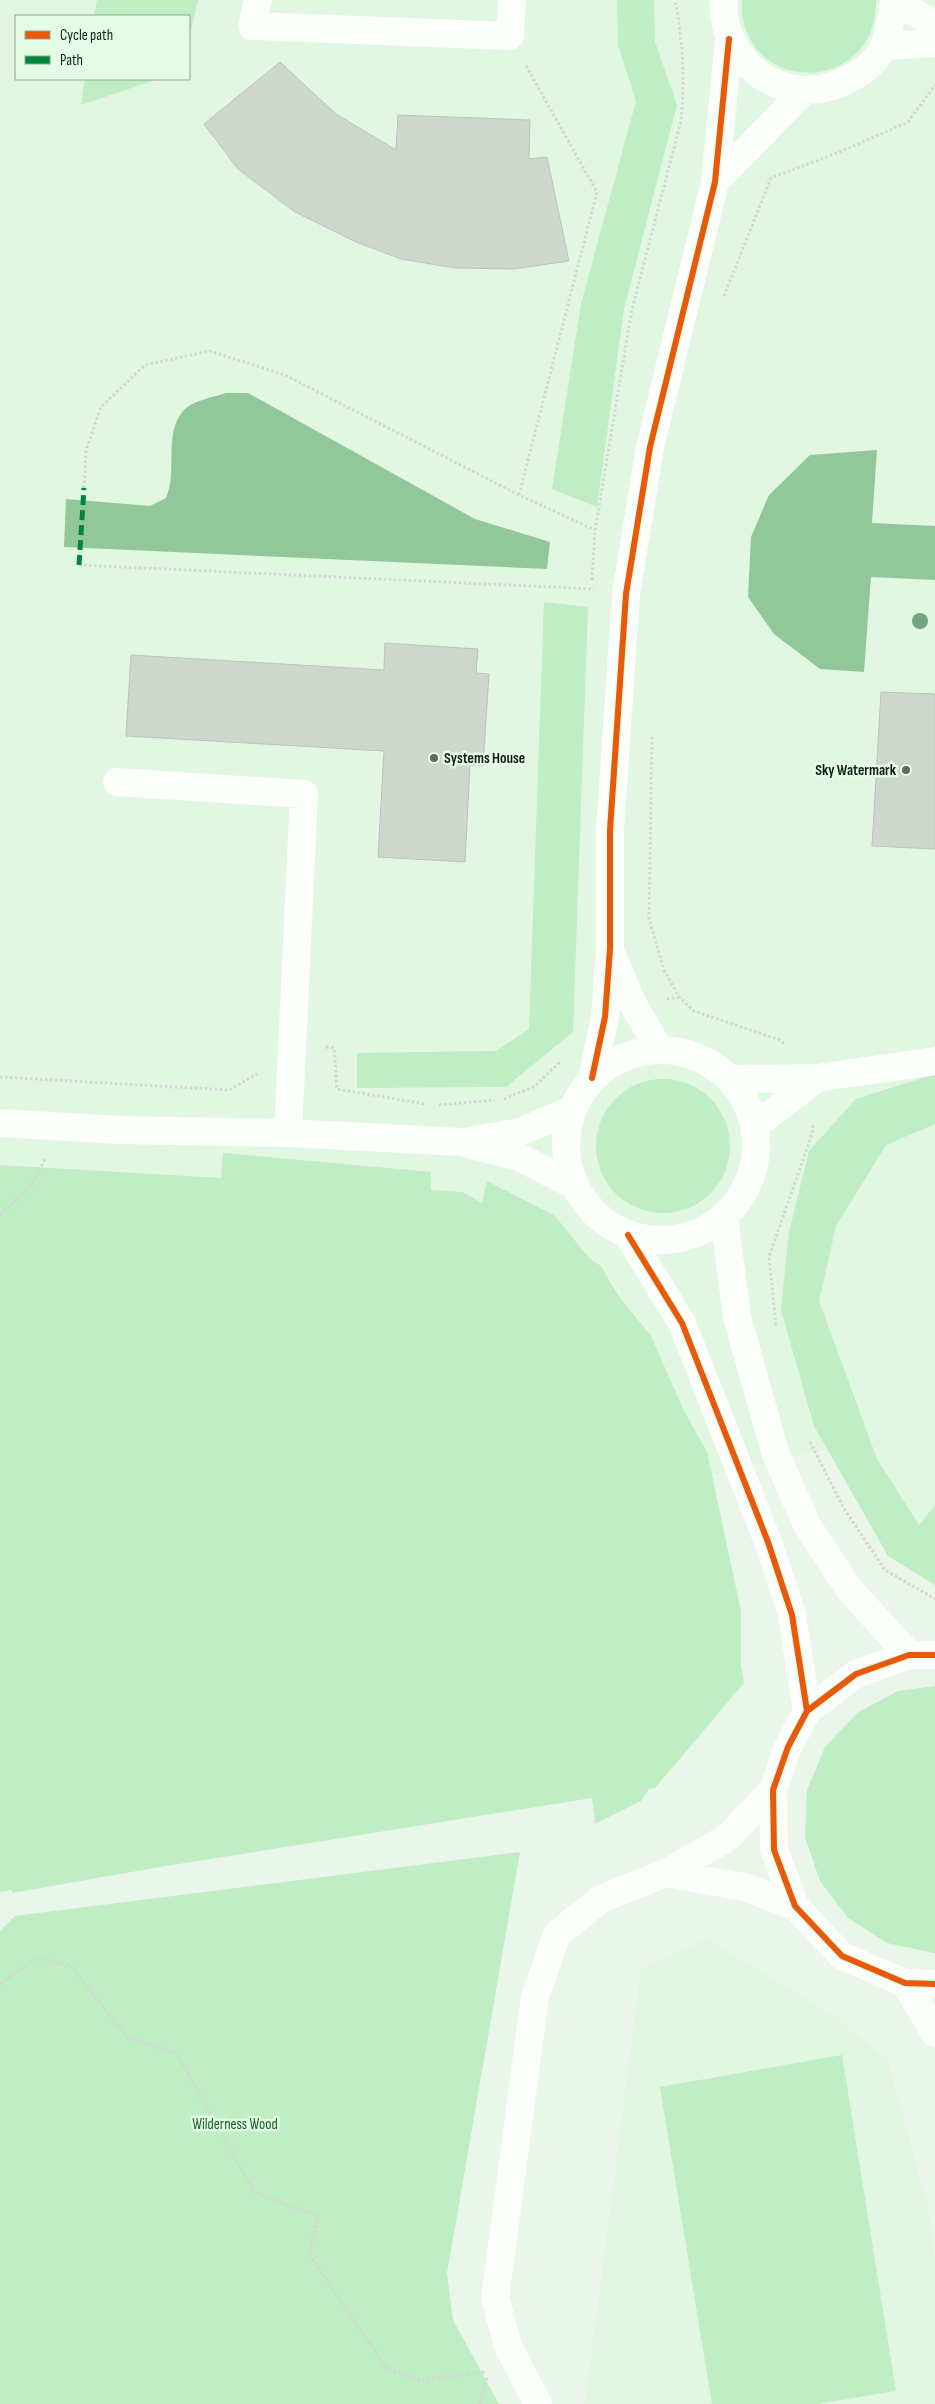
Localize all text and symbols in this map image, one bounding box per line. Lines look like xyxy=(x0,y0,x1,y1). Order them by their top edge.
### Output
legend xyxy=(15,15,190,80)
text: Cycle path xyxy=(60,26,113,45)
text: Path xyxy=(60,51,83,70)
place label: Systems House xyxy=(444,749,525,768)
marker: Systems House xyxy=(428,752,440,764)
place label: Sky Watermark xyxy=(815,761,897,780)
marker: Sky Watermark xyxy=(900,764,912,776)
park label: Wilderness Wood xyxy=(192,2115,278,2134)

